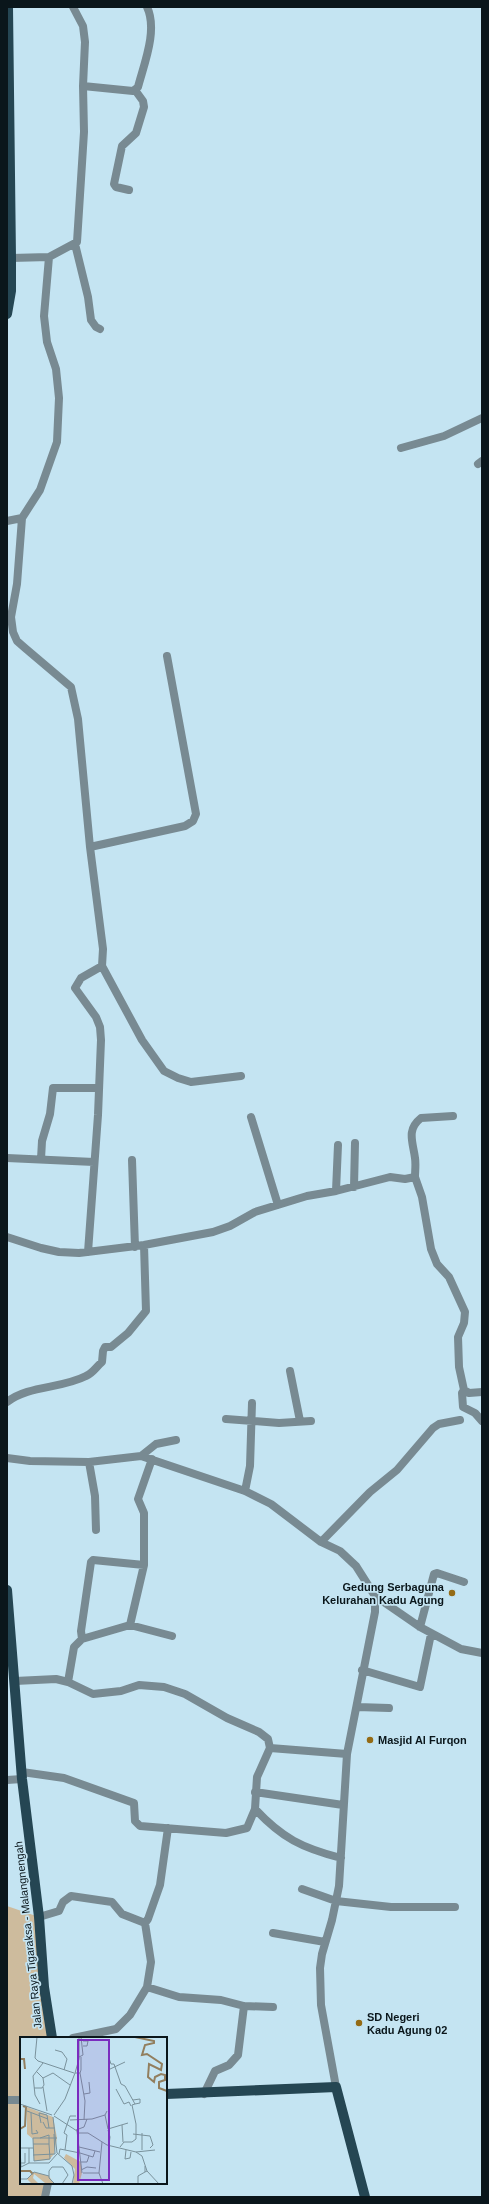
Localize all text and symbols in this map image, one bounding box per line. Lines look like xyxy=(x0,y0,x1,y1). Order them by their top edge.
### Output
place label: Gedung Serbaguna Kelurahan Kadu Agung xyxy=(322,1581,445,1606)
marker: Gedung Serbaguna Kelurahan Kadu Agung xyxy=(447,1588,457,1598)
place label: Masjid Al Furqon xyxy=(378,1734,467,1746)
marker: Masjid Al Furqon xyxy=(365,1735,375,1745)
street label: Jalan Raya Tigaraksa - Malangnengah xyxy=(12,1841,44,2029)
place label: SD Negeri Kadu Agung 02 xyxy=(367,2011,447,2036)
marker: SD Negeri Kadu Agung 02 xyxy=(354,2018,364,2028)
inset map xyxy=(20,2037,167,2184)

